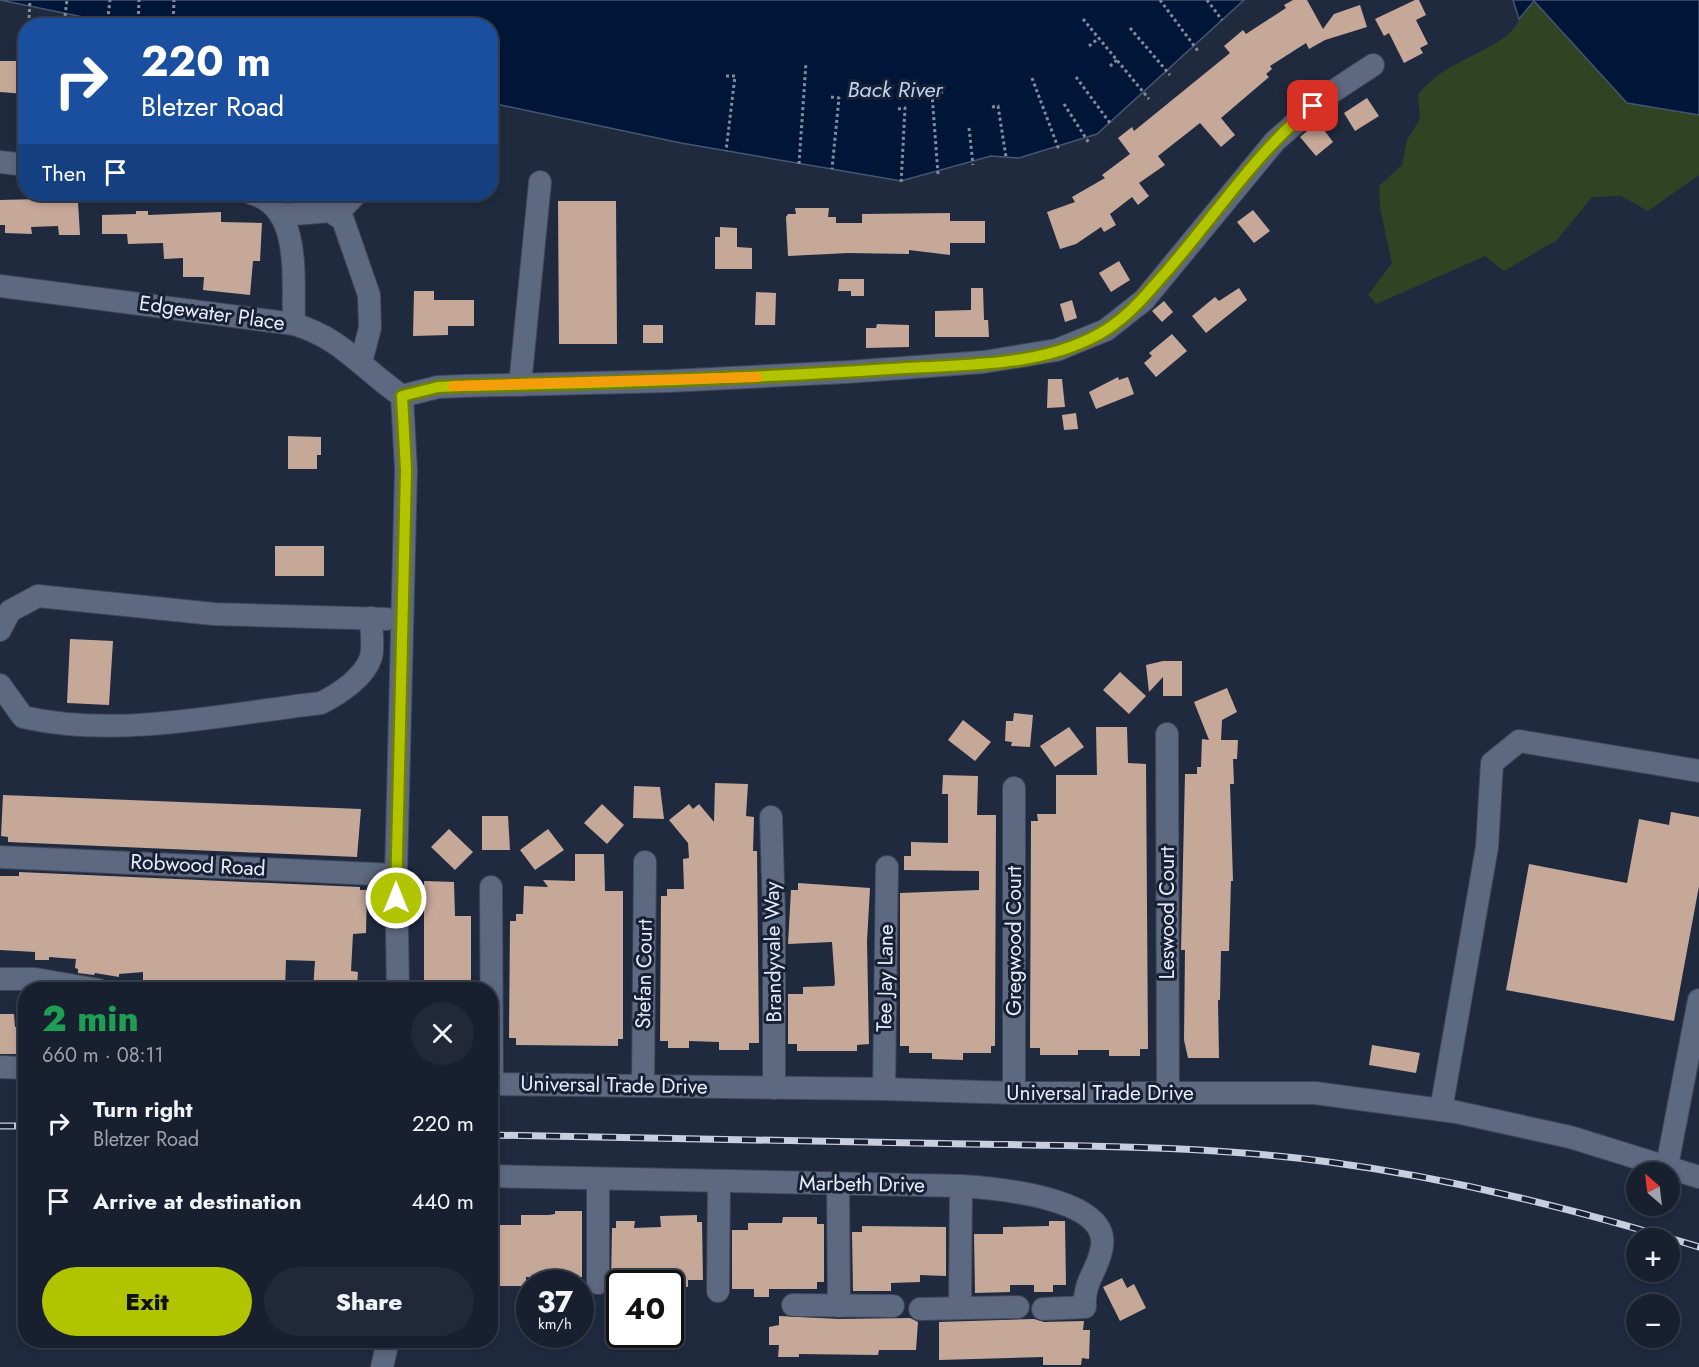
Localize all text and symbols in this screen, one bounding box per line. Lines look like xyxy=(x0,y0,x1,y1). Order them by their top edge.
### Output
text: 220 m xyxy=(141,31,271,92)
icon: right xyxy=(42,42,120,120)
water label: Back River xyxy=(847,73,944,105)
pin xyxy=(1287,80,1338,131)
text: Bletzer Road xyxy=(141,87,284,126)
icon: arrive xyxy=(1296,89,1329,122)
icon: arrive xyxy=(99,156,132,189)
text: Then xyxy=(42,157,87,189)
street label: Edgewater Place xyxy=(137,288,287,338)
street label: Robwood Road xyxy=(130,846,266,884)
street label: Leswood Court xyxy=(1152,847,1182,979)
position arrow xyxy=(364,866,428,930)
street label: Gregwood Court xyxy=(999,866,1029,1016)
street label: Brandyvale Way xyxy=(757,880,789,1023)
street label: Stefan Court xyxy=(628,919,660,1029)
street label: Tee Jay Lane xyxy=(869,924,901,1032)
text: 2 min xyxy=(42,992,139,1044)
button: close xyxy=(411,1002,474,1065)
text: 660 m · 08:11 xyxy=(42,1041,164,1070)
street label: Universal Trade Drive xyxy=(520,1068,708,1102)
street label: Universal Trade Drive xyxy=(1006,1078,1194,1108)
text: Turn right xyxy=(93,1093,193,1125)
icon: right xyxy=(42,1107,75,1140)
text: 220 m xyxy=(412,1107,474,1139)
text: Bletzer Road xyxy=(93,1125,199,1154)
north arrow xyxy=(1626,1162,1680,1216)
map controls xyxy=(1626,1162,1680,1348)
street label: Marbeth Drive xyxy=(799,1168,926,1200)
icon: arrive xyxy=(42,1185,75,1218)
text: Arrive at destination xyxy=(93,1185,302,1217)
text: 440 m xyxy=(411,1185,474,1217)
button: + xyxy=(1626,1228,1680,1282)
button: Exit xyxy=(42,1267,252,1336)
button: Share xyxy=(264,1267,474,1336)
speed limit sign: 40 xyxy=(606,1270,684,1348)
text: 37 xyxy=(537,1280,573,1323)
button: − xyxy=(1626,1294,1680,1348)
text: km/h xyxy=(538,1313,572,1335)

